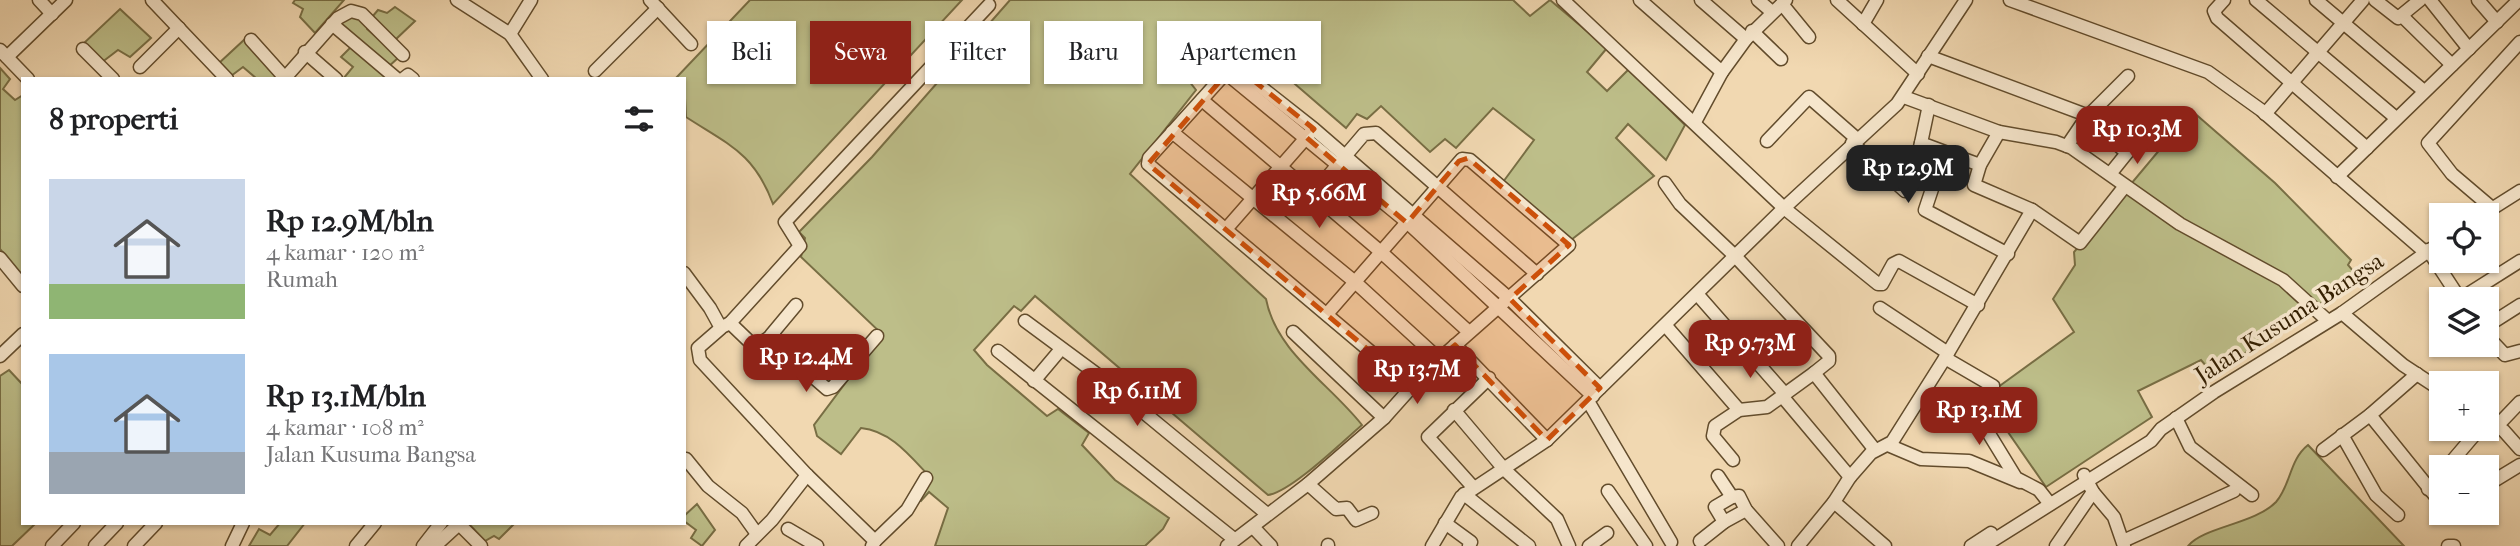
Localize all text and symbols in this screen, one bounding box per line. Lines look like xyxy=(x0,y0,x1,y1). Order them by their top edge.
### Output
chip: Beli xyxy=(707,21,796,84)
chip: Sewa xyxy=(810,21,911,84)
chip: Filter xyxy=(925,21,1030,84)
chip: Baru xyxy=(1044,21,1143,84)
chip: Apartemen xyxy=(1157,21,1321,84)
icon: filters xyxy=(620,100,658,138)
text: 8 properti xyxy=(49,102,178,137)
pin: Rp 10.3M xyxy=(2065,106,2209,166)
text: Rp 10.3M xyxy=(2092,115,2182,142)
pin: Rp 12.9M xyxy=(1836,146,1980,205)
text: Rp 12.9M xyxy=(1862,154,1954,181)
pin: Rp 5.66M xyxy=(1247,170,1391,230)
text: Rp 5.66M xyxy=(1272,179,1366,206)
map controls xyxy=(2429,203,2499,525)
button: locate xyxy=(2429,203,2499,273)
text: Rp 12.9M/bln xyxy=(266,204,434,239)
icon: home xyxy=(105,207,189,291)
text: 4 kamar · 120 m² xyxy=(266,239,424,266)
street label: Jalan Kusuma Bangsa xyxy=(2188,246,2389,390)
text: Rumah xyxy=(266,266,338,293)
button: layers xyxy=(2429,287,2499,357)
pin: Rp 9.73M xyxy=(1678,320,1822,380)
text: Rp 9.73M xyxy=(1705,329,1795,356)
pin: Rp 12.4M xyxy=(734,334,878,394)
text: Rp 12.4M xyxy=(759,343,853,370)
pin: Rp 13.7M xyxy=(1345,346,1489,406)
text: Rp 13.7M xyxy=(1373,355,1461,382)
pin: Rp 6.11M xyxy=(1065,368,1209,428)
button: + xyxy=(2429,371,2499,441)
text: Rp 6.11M xyxy=(1093,377,1181,404)
text: Rp 13.1M/bln xyxy=(266,379,426,414)
icon: home xyxy=(105,382,189,466)
pin: Rp 13.1M xyxy=(1907,388,2051,447)
text: Rp 13.1M xyxy=(1936,396,2022,423)
text: 4 kamar · 108 m² xyxy=(266,414,424,441)
text: Jalan Kusuma Bangsa xyxy=(266,441,476,468)
button: − xyxy=(2429,455,2499,525)

